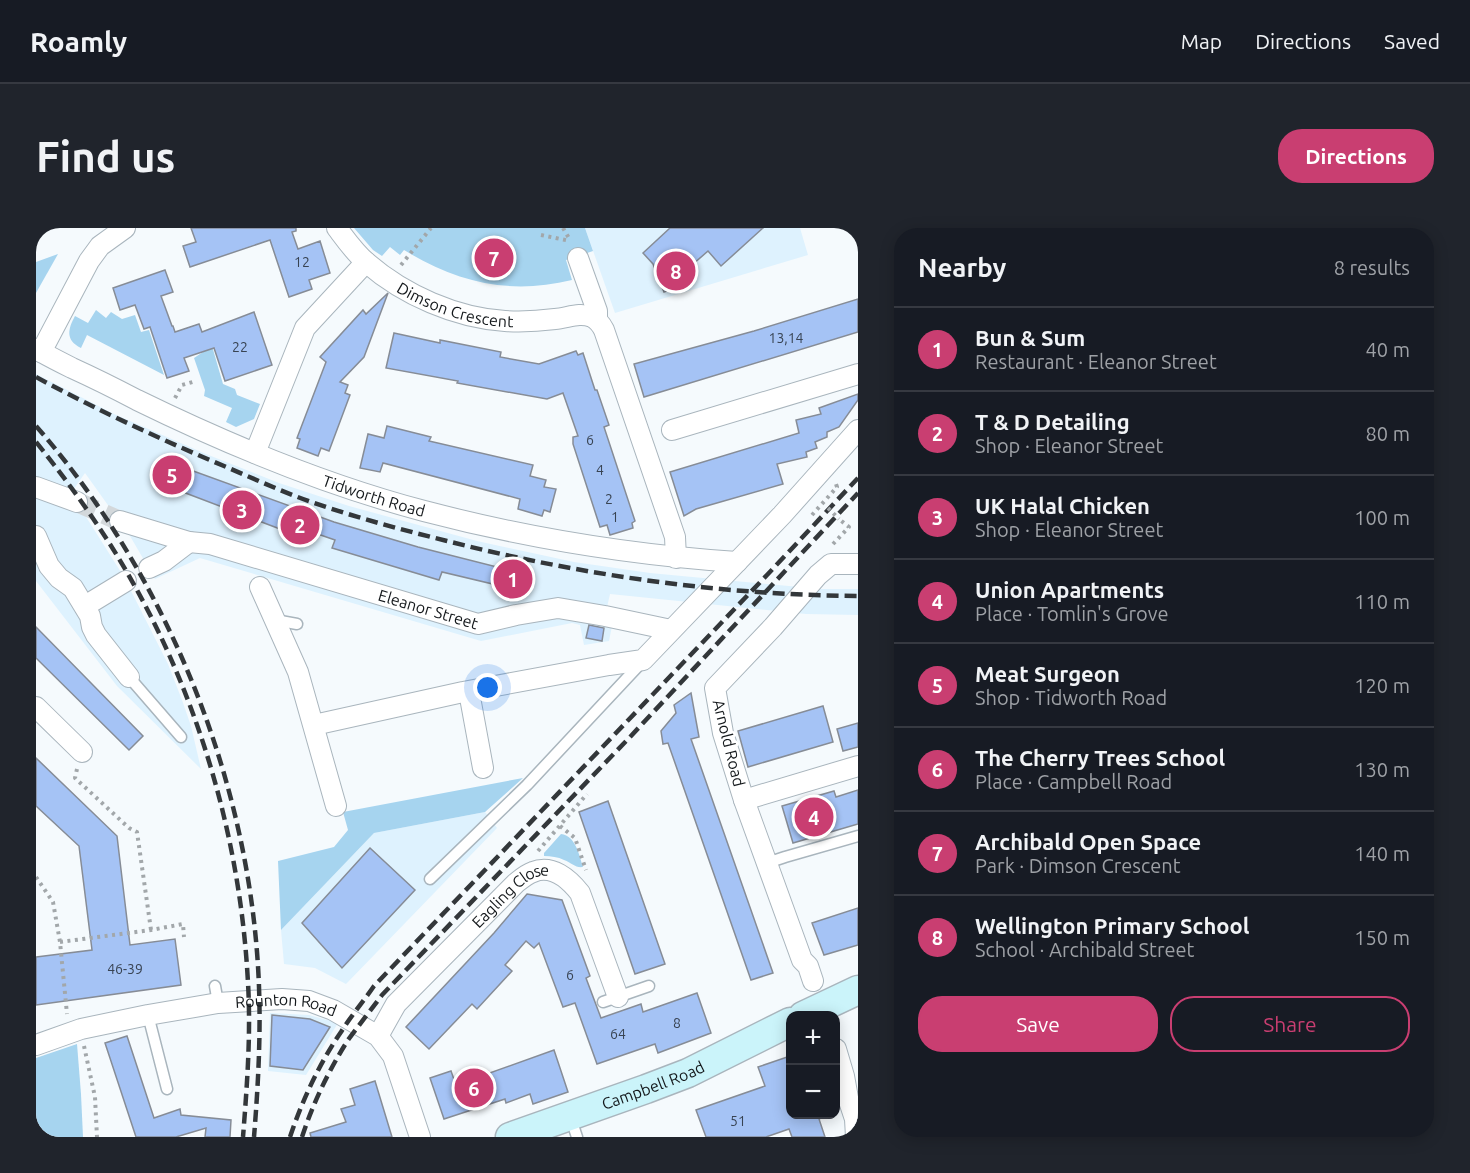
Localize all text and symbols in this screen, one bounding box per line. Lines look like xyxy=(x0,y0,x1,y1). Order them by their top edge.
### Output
text: Roamly xyxy=(30,26,127,57)
text: Map xyxy=(1181,29,1222,53)
text: Directions xyxy=(1255,29,1351,53)
text: Saved xyxy=(1384,29,1440,53)
button: Directions xyxy=(1278,129,1434,183)
text: Find us xyxy=(36,133,175,180)
pin: 7 xyxy=(474,236,514,280)
pin: 8 xyxy=(656,248,696,294)
text: Nearby xyxy=(918,253,1006,282)
house number: 12 xyxy=(294,254,310,270)
text: 8 results xyxy=(1334,256,1410,279)
street label: Dimson Crescent xyxy=(394,278,514,330)
text: Bun & Sum xyxy=(975,325,1085,350)
house number: 13,14 xyxy=(768,330,804,346)
text: 1 xyxy=(932,338,943,361)
text: 40 m xyxy=(1366,338,1410,361)
house number: 22 xyxy=(232,339,248,355)
text: Restaurant · Eleanor Street xyxy=(975,350,1217,373)
text: T & D Detailing xyxy=(975,409,1130,434)
text: 2 xyxy=(932,422,943,445)
text: 80 m xyxy=(1366,422,1410,445)
house number: 6 xyxy=(586,432,594,448)
text: Shop · Eleanor Street xyxy=(975,434,1163,457)
pin: 5 xyxy=(152,452,192,498)
house number: 4 xyxy=(596,462,604,478)
street label: Tidworth Road xyxy=(320,471,427,520)
pin: 3 xyxy=(222,488,262,532)
house number: 2 xyxy=(605,491,613,507)
text: UK Halal Chicken xyxy=(975,493,1150,518)
pin: 2 xyxy=(280,502,320,548)
text: 3 xyxy=(932,506,943,529)
text: 100 m xyxy=(1354,506,1410,529)
house number: 1 xyxy=(611,509,619,525)
text: Shop · Eleanor Street xyxy=(975,518,1163,541)
pin: 1 xyxy=(494,556,532,602)
text: Union Apartments xyxy=(975,577,1164,602)
street label: Eleanor Street xyxy=(376,586,481,633)
text: 4 xyxy=(932,590,943,613)
text: 110 m xyxy=(1354,590,1410,613)
text: Place · Tomlin's Grove xyxy=(975,602,1168,625)
text: Meat Surgeon xyxy=(975,661,1120,686)
your location xyxy=(473,673,502,702)
text: 5 xyxy=(932,674,943,697)
text: 120 m xyxy=(1354,674,1410,697)
text: Shop · Tidworth Road xyxy=(975,686,1167,709)
street label: Arnold Road xyxy=(709,698,749,788)
text: The Cherry Trees School xyxy=(975,745,1225,770)
text: 6 xyxy=(932,758,943,781)
text: 130 m xyxy=(1354,758,1410,781)
text: Place · Campbell Road xyxy=(975,770,1172,793)
pin: 4 xyxy=(794,794,834,840)
text: Archibald Open Space xyxy=(975,829,1201,854)
text: 7 xyxy=(932,842,943,865)
text: 140 m xyxy=(1354,842,1410,865)
text: Park · Dimson Crescent xyxy=(975,854,1181,877)
street label: Eagling Close xyxy=(468,861,549,931)
text: Wellington Primary School xyxy=(975,913,1249,938)
text: 8 xyxy=(932,926,943,949)
text: 150 m xyxy=(1354,926,1410,949)
text: School · Archibald Street xyxy=(975,938,1194,961)
house number: 46-39 xyxy=(107,961,143,977)
house number: 6 xyxy=(566,967,574,983)
street label: Rounton Road xyxy=(235,990,339,1020)
button: Save xyxy=(918,996,1158,1052)
button: Share xyxy=(1170,996,1410,1052)
map controls xyxy=(786,1011,840,1119)
button: + xyxy=(786,1011,840,1065)
house number: 8 xyxy=(673,1015,681,1031)
house number: 64 xyxy=(610,1026,626,1042)
street label: Campbell Road xyxy=(599,1057,707,1113)
button: − xyxy=(786,1065,840,1119)
pin: 6 xyxy=(454,1066,494,1110)
house number: 51 xyxy=(730,1113,746,1129)

